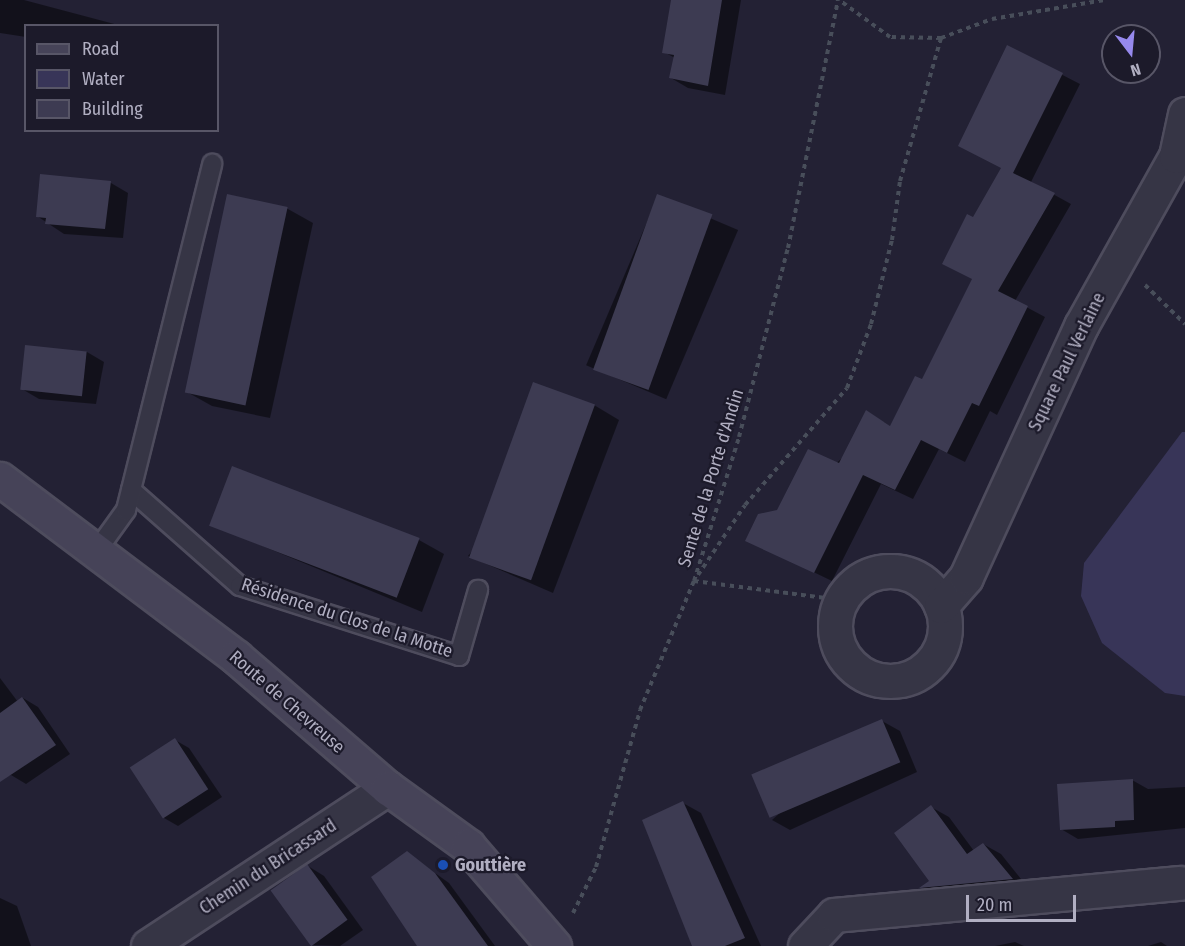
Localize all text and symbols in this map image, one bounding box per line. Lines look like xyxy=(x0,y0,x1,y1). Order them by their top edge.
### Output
legend xyxy=(24,24,219,132)
north arrow xyxy=(1101,24,1161,84)
text: Road xyxy=(82,38,119,60)
text: N xyxy=(1128,59,1143,80)
text: Water xyxy=(82,68,125,90)
text: Building xyxy=(82,98,143,120)
street label: Square Paul Verlaine xyxy=(1024,289,1110,435)
street label: Sente de la Porte d'Andin xyxy=(674,386,748,570)
street label: Résidence du Clos de la Motte xyxy=(239,574,455,662)
street label: Route de Chevreuse xyxy=(225,646,349,758)
street label: Chemin du Bricassard xyxy=(195,815,341,919)
place label: Gouttière xyxy=(455,854,526,876)
marker: Gouttière xyxy=(436,858,450,872)
scale bar xyxy=(969,883,1078,921)
text: 20 m xyxy=(977,894,1012,916)

